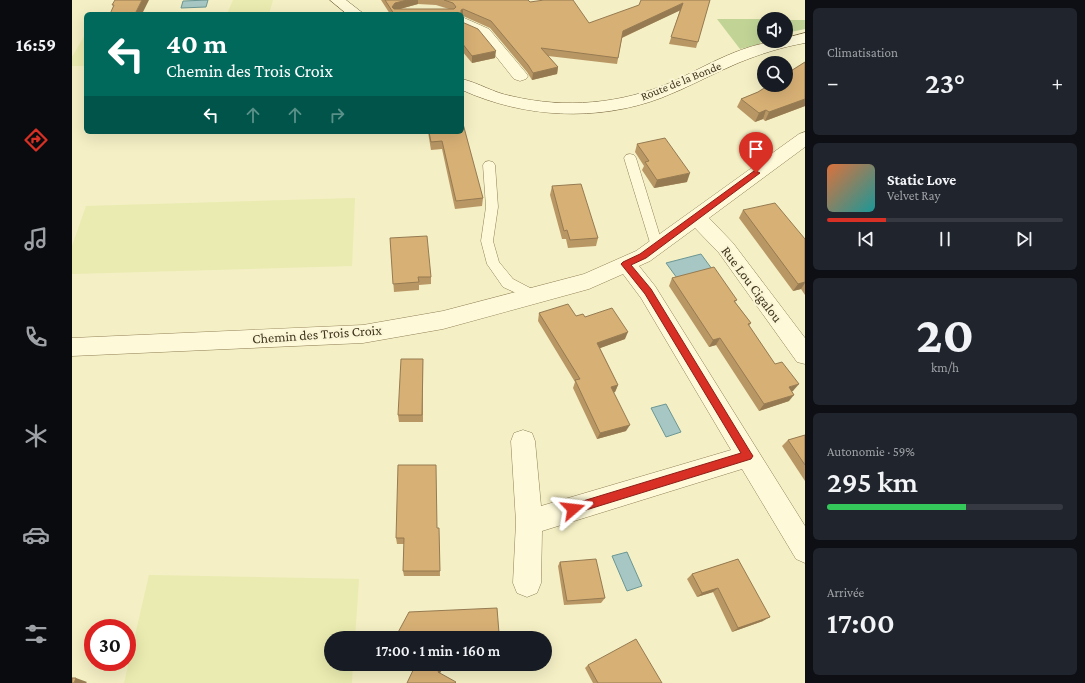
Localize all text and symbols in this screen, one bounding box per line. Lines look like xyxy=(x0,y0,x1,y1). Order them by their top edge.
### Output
map controls xyxy=(757,12,793,92)
button: sound xyxy=(757,12,793,48)
icon: left xyxy=(100,28,152,80)
text: 40 m xyxy=(166,28,227,59)
text: 16:59 xyxy=(16,35,56,55)
text: Climatisation xyxy=(827,45,898,60)
button: search xyxy=(757,56,793,92)
street label: Route de la Bonde xyxy=(639,58,723,104)
text: Chemin des Trois Croix xyxy=(166,61,333,81)
text: 23° xyxy=(925,66,965,99)
text: − xyxy=(827,70,839,95)
text: + xyxy=(1051,70,1063,95)
icon: left xyxy=(200,104,222,126)
icon: ahead xyxy=(242,104,264,126)
icon: ahead xyxy=(284,104,306,126)
icon: right xyxy=(326,104,348,126)
icon: directions xyxy=(22,126,50,154)
pin xyxy=(739,132,773,173)
icon: arrive xyxy=(745,138,767,160)
text: Static Love xyxy=(887,172,956,188)
text: Velvet Ray xyxy=(887,188,940,203)
icon: music xyxy=(22,225,50,253)
icon: previous xyxy=(855,228,877,250)
icon: pause xyxy=(934,228,956,250)
icon: next xyxy=(1013,228,1035,250)
street label: Rue Lou Cigalou xyxy=(718,243,786,326)
text: 20 xyxy=(916,305,974,363)
street label: Chemin des Trois Croix xyxy=(252,321,383,347)
icon: phone xyxy=(22,323,50,351)
text: km/h xyxy=(931,360,959,375)
icon: climate xyxy=(22,422,50,450)
text: Autonomie · 59% xyxy=(827,444,915,459)
text: 295 km xyxy=(827,465,918,498)
position arrow xyxy=(552,488,594,530)
icon: car xyxy=(22,521,50,549)
text: Arrivée xyxy=(827,585,864,600)
text: 17:00 xyxy=(827,606,895,639)
speed limit sign: 30 xyxy=(84,619,136,671)
icon: filters xyxy=(22,620,50,648)
text: 17:00 · 1 min · 160 m xyxy=(376,643,500,659)

